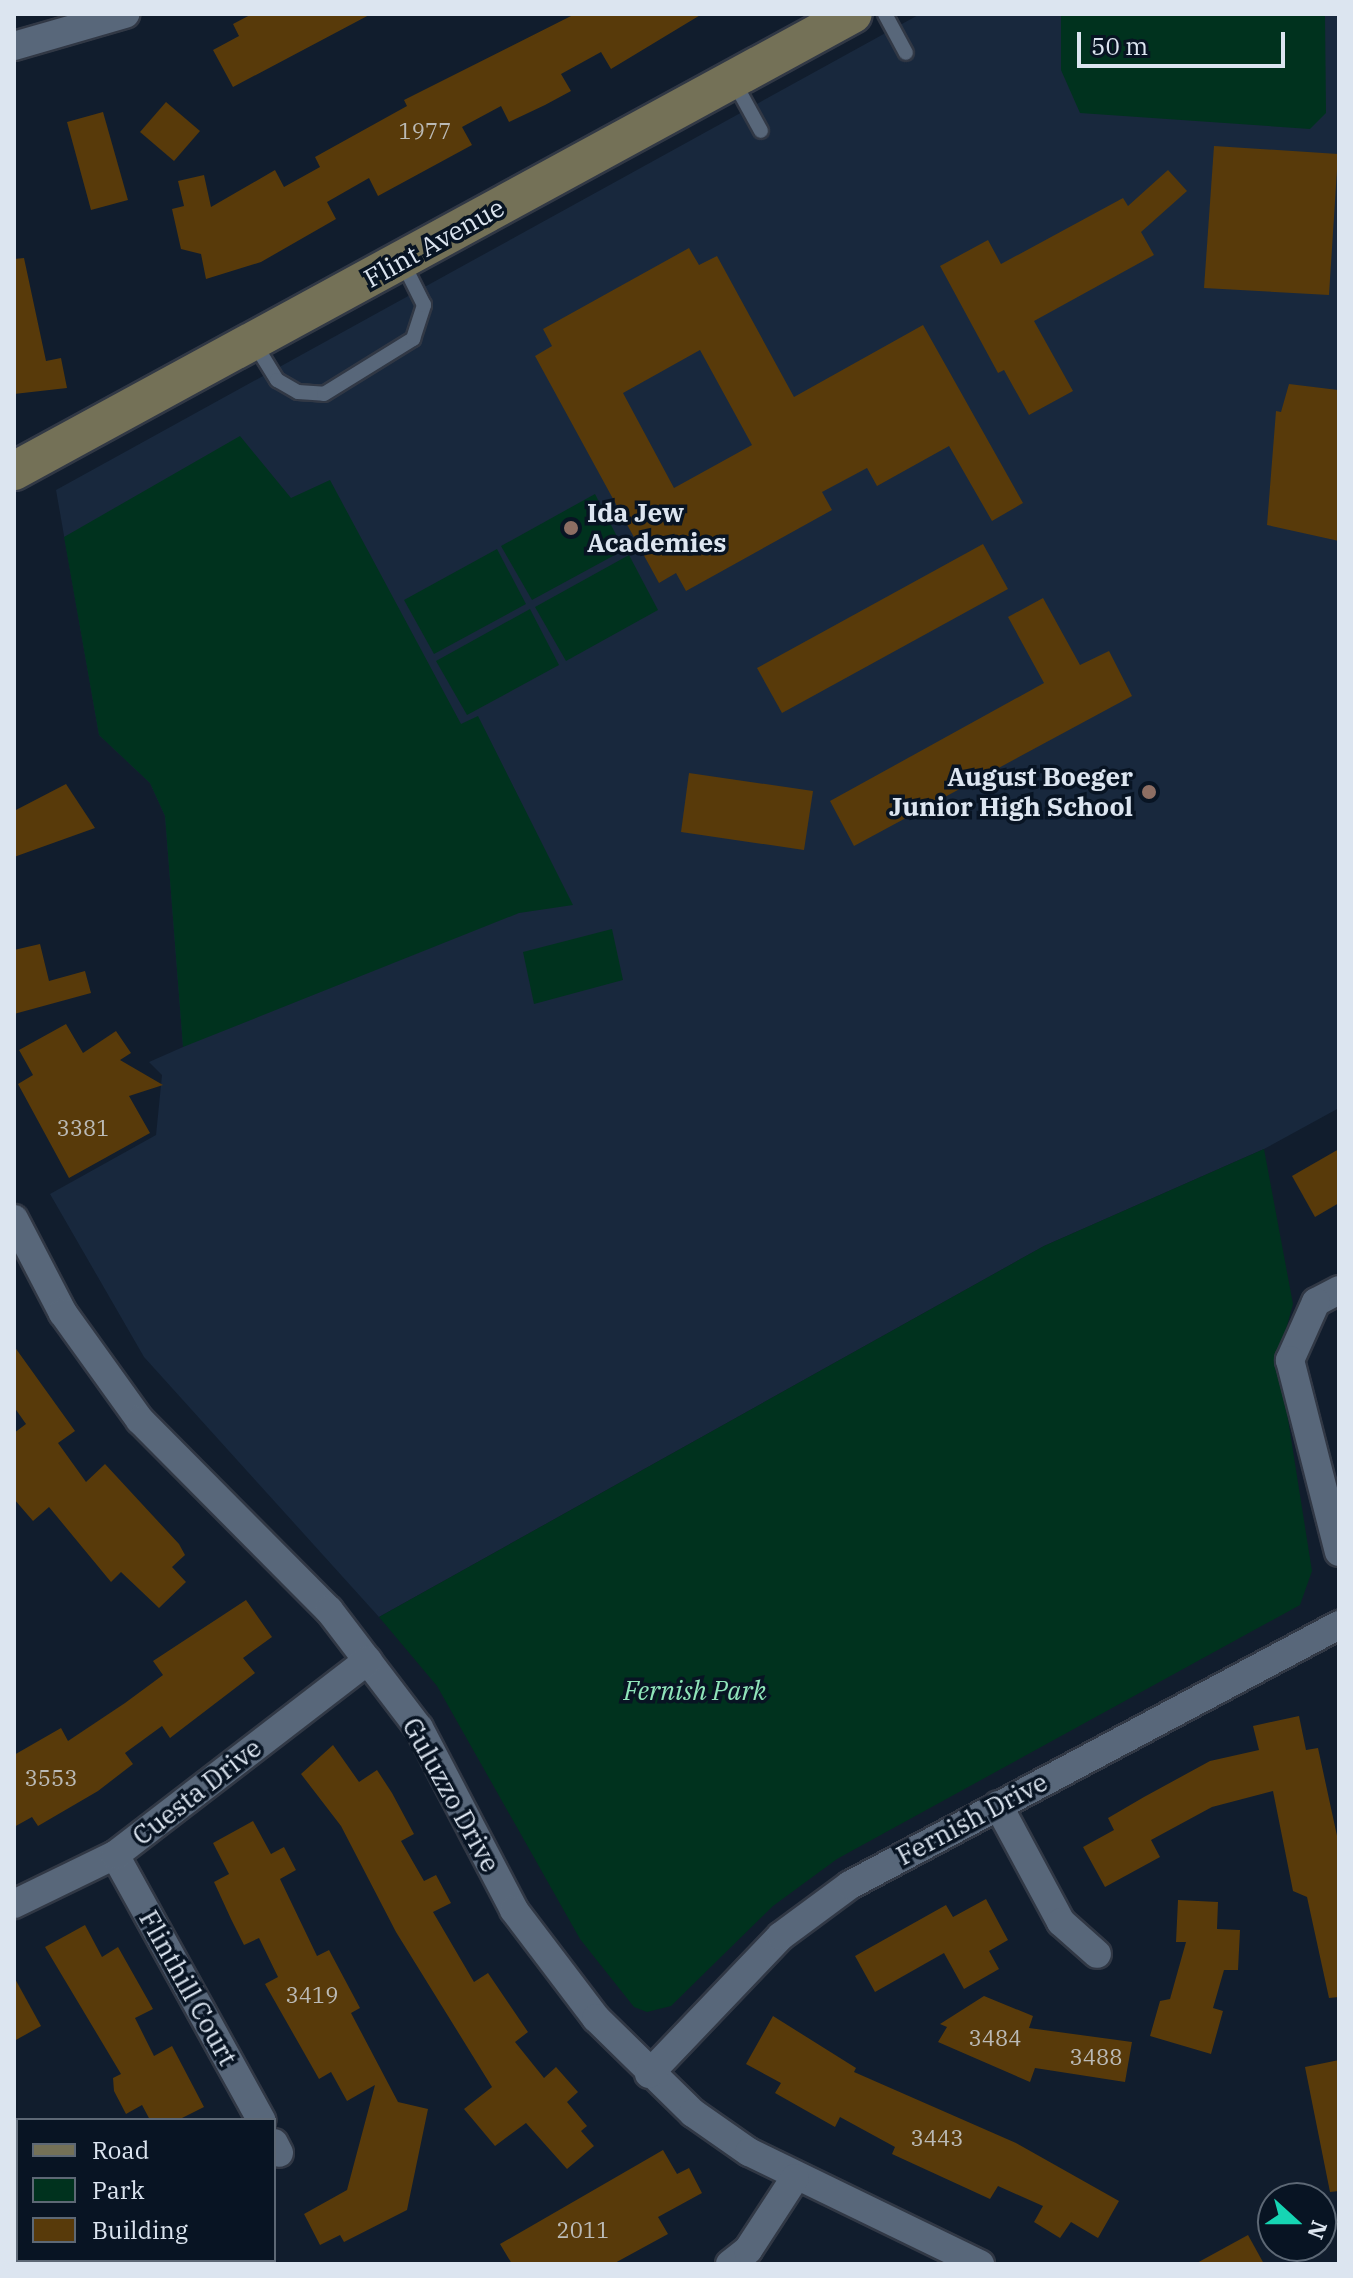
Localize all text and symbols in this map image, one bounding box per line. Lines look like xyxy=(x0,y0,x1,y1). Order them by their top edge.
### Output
scale bar xyxy=(1081,16,1289,66)
text: 50 m xyxy=(1091,30,1148,62)
house number: 1977 xyxy=(399,118,451,144)
street label: Flint Avenue xyxy=(358,192,510,294)
place label: Ida Jew Academies xyxy=(587,497,726,558)
marker: Ida Jew Academies xyxy=(562,519,580,537)
place label: August Boeger Junior High School xyxy=(889,761,1133,822)
marker: August Boeger Junior High School xyxy=(1140,783,1158,801)
house number: 3381 xyxy=(57,1115,109,1141)
park label: Fernish Park xyxy=(623,1675,767,1707)
street label: Guluzzo Drive xyxy=(396,1713,506,1877)
street label: Cuesta Drive xyxy=(127,1732,267,1852)
house number: 3553 xyxy=(25,1765,77,1791)
street label: Fernish Drive xyxy=(891,1766,1053,1872)
street label: Flinthill Court xyxy=(133,1905,243,2071)
house number: 3419 xyxy=(286,1982,338,2008)
house number: 3484 xyxy=(969,2025,1021,2051)
house number: 3488 xyxy=(1070,2044,1122,2070)
legend xyxy=(16,2118,276,2262)
house number: 3443 xyxy=(911,2125,963,2151)
text: Road xyxy=(92,2134,149,2166)
text: Park xyxy=(92,2174,144,2206)
north arrow xyxy=(1257,2182,1337,2262)
text: Building xyxy=(92,2214,188,2246)
house number: 2011 xyxy=(557,2217,609,2243)
text: N xyxy=(1301,2217,1335,2243)

